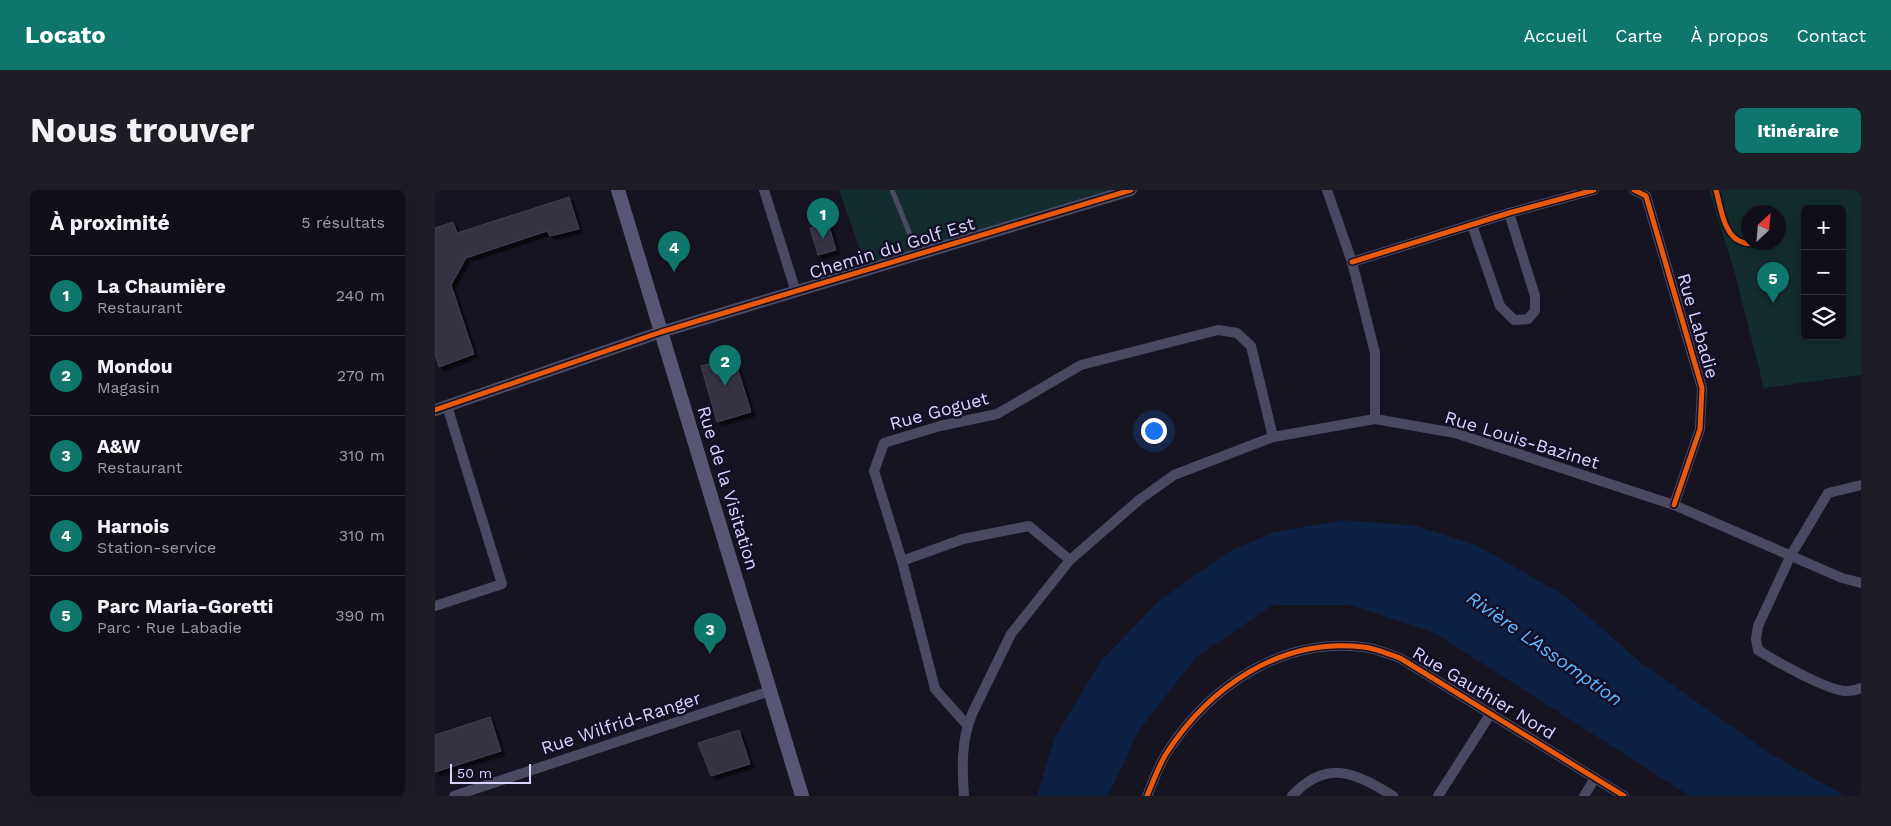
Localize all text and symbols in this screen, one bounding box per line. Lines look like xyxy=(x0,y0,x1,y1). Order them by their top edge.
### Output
text: Locato xyxy=(25,21,106,49)
text: Accueil xyxy=(1524,25,1587,46)
text: Carte xyxy=(1615,25,1662,46)
text: À propos xyxy=(1690,25,1768,46)
text: Contact xyxy=(1796,25,1866,46)
button: Itinéraire xyxy=(1735,108,1861,153)
text: Nous trouver xyxy=(30,109,254,151)
pin: 1 xyxy=(807,198,839,239)
north arrow xyxy=(1741,205,1786,250)
map controls xyxy=(1801,205,1846,340)
button: + xyxy=(1801,205,1846,250)
text: À proximité xyxy=(50,210,170,235)
street label: Chemin du Golf Est xyxy=(807,212,978,283)
text: 5 résultats xyxy=(301,213,385,232)
pin: 4 xyxy=(658,231,690,272)
button: − xyxy=(1801,250,1846,295)
pin: 5 xyxy=(1757,262,1789,303)
street label: Rue Labadie xyxy=(1673,271,1723,381)
text: La Chaumière xyxy=(97,275,226,298)
text: 1 xyxy=(63,286,69,305)
text: 240 m xyxy=(336,286,385,305)
button: layers xyxy=(1801,295,1846,340)
text: Restaurant xyxy=(97,298,183,317)
pin: 2 xyxy=(709,345,741,386)
text: Mondou xyxy=(97,355,172,378)
text: 2 xyxy=(61,366,71,385)
text: 270 m xyxy=(337,366,385,385)
text: Magasin xyxy=(97,378,160,397)
street label: Rue Goguet xyxy=(887,387,991,434)
street label: Rue de la Visitation xyxy=(694,403,763,572)
street label: Rue Louis-Bazinet xyxy=(1442,406,1602,473)
your location xyxy=(1141,418,1167,444)
text: A&W xyxy=(97,435,140,458)
text: 3 xyxy=(61,446,71,465)
text: 310 m xyxy=(339,446,385,465)
text: Restaurant xyxy=(97,458,183,477)
text: Harnois xyxy=(97,515,169,538)
text: 4 xyxy=(61,526,71,545)
text: 310 m xyxy=(339,526,385,545)
text: Station-service xyxy=(97,538,216,557)
water label: Rivière L'Assomption xyxy=(1462,586,1627,711)
text: Parc Maria-Goretti xyxy=(97,595,273,618)
text: 5 xyxy=(61,606,71,625)
text: 390 m xyxy=(335,606,385,625)
pin: 3 xyxy=(694,613,726,654)
text: Parc · Rue Labadie xyxy=(97,618,242,637)
street label: Rue Gauthier Nord xyxy=(1409,642,1559,744)
street label: Rue Wilfrid-Ranger xyxy=(538,687,703,758)
scale bar xyxy=(450,761,531,784)
text: 50 m xyxy=(457,765,492,781)

